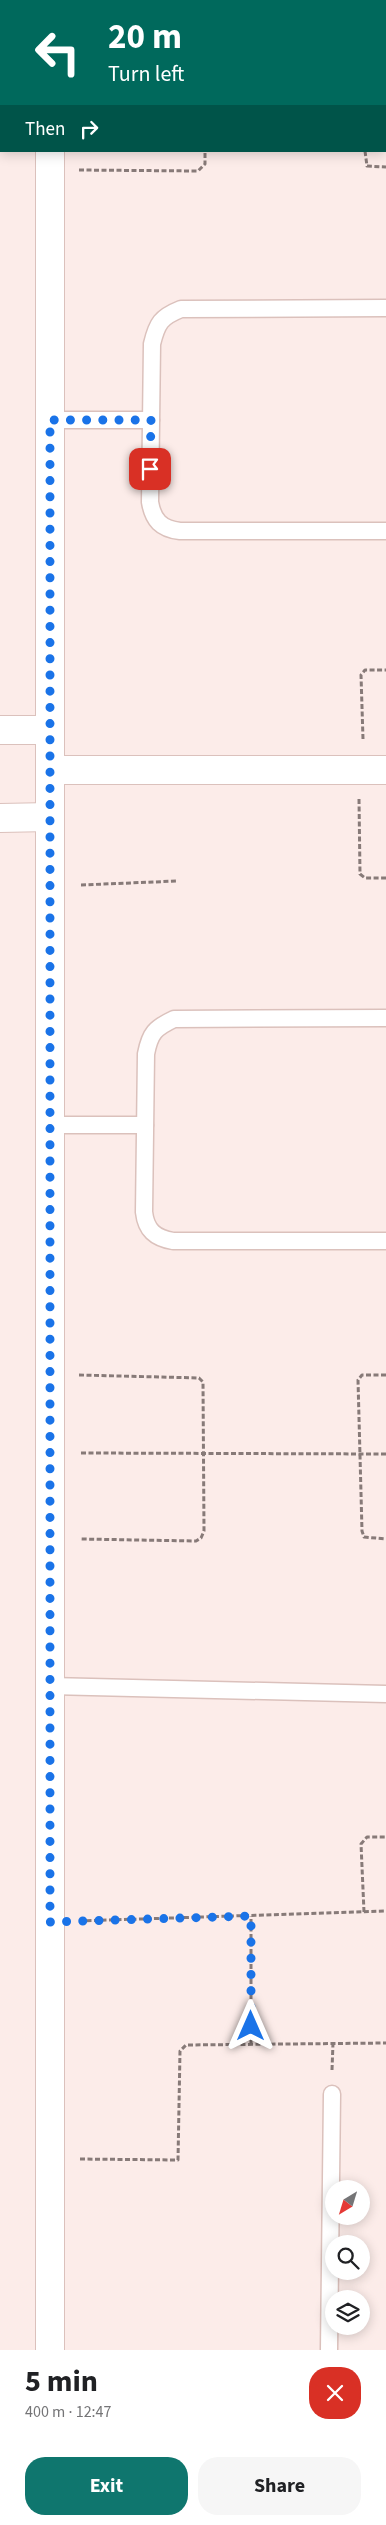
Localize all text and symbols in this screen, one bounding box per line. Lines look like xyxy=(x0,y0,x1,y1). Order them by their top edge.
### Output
text: 20 m xyxy=(108,12,182,62)
icon: left xyxy=(25,20,90,85)
text: Turn left xyxy=(108,58,184,90)
icon: right xyxy=(75,115,103,143)
text: Then xyxy=(25,116,65,143)
pin xyxy=(129,448,171,490)
icon: arrive xyxy=(136,455,164,483)
position arrow xyxy=(224,1999,276,2051)
north arrow xyxy=(325,2180,370,2225)
map controls xyxy=(325,2180,370,2335)
button: search xyxy=(325,2235,370,2280)
button: layers xyxy=(325,2290,370,2335)
text: 5 min xyxy=(25,2360,98,2403)
button: close xyxy=(309,2367,361,2419)
text: 400 m · 12:47 xyxy=(25,2401,112,2423)
button: Exit xyxy=(25,2457,188,2515)
button: Share xyxy=(198,2457,361,2515)

